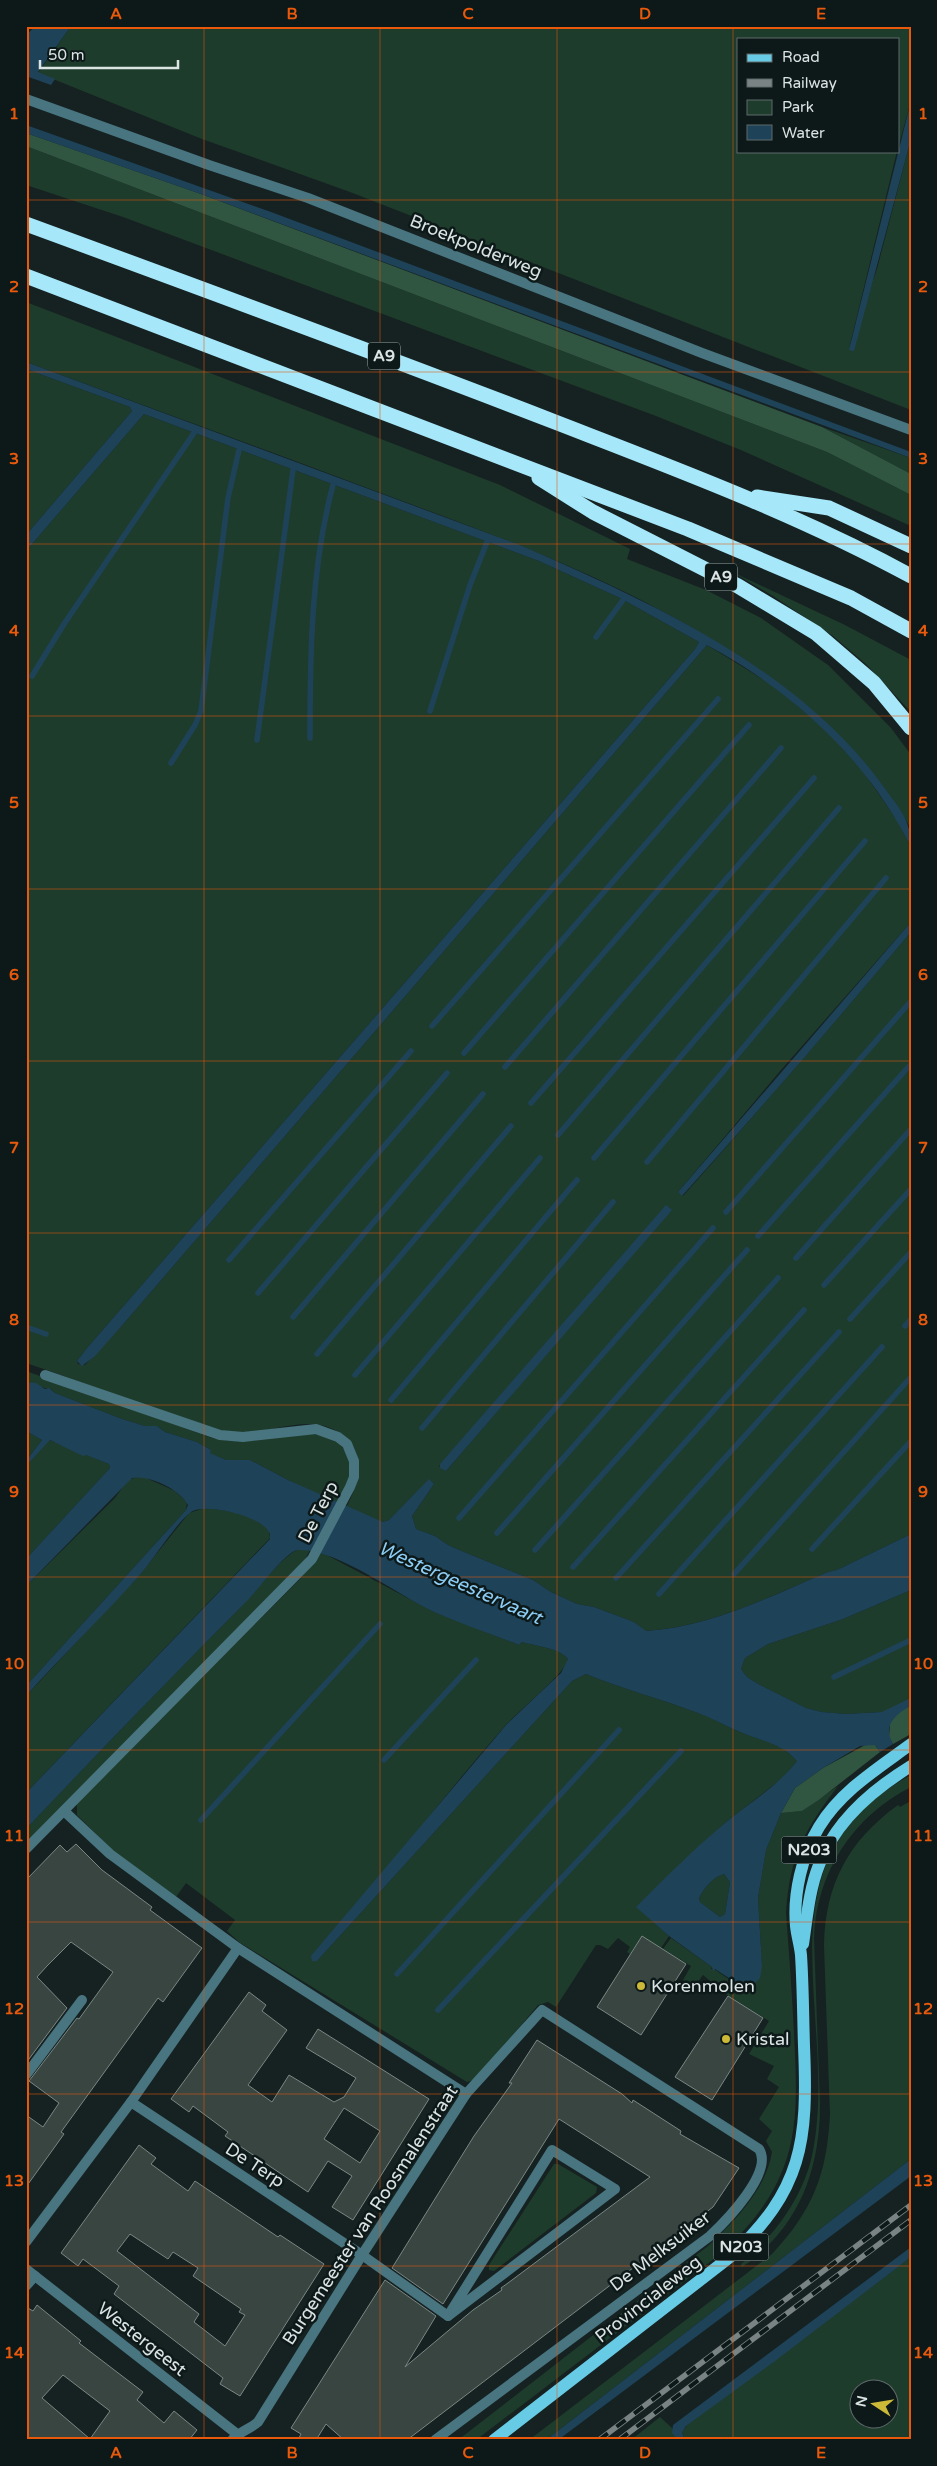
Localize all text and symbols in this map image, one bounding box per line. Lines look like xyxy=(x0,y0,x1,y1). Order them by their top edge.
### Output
text: A xyxy=(110,4,122,24)
text: B xyxy=(286,4,298,24)
text: C xyxy=(462,4,474,24)
text: D xyxy=(639,4,651,24)
text: E xyxy=(816,4,826,24)
scale bar xyxy=(40,38,178,70)
legend xyxy=(737,38,900,152)
text: 50 m xyxy=(48,46,85,64)
text: Road xyxy=(782,48,820,66)
text: Railway xyxy=(782,74,837,92)
text: Park xyxy=(782,98,814,116)
text: 1 xyxy=(9,104,19,124)
text: 1 xyxy=(918,104,928,124)
text: Water xyxy=(782,124,825,142)
street label: Broekpolderweg xyxy=(407,209,545,283)
text: 2 xyxy=(9,277,19,297)
text: 2 xyxy=(918,277,928,297)
road number: A9 xyxy=(368,342,400,370)
text: 3 xyxy=(9,449,19,469)
text: 3 xyxy=(918,449,928,469)
road number: A9 xyxy=(705,564,737,590)
text: 4 xyxy=(9,621,19,641)
text: 4 xyxy=(918,621,928,641)
text: 5 xyxy=(9,793,19,813)
text: 5 xyxy=(918,793,928,813)
text: 6 xyxy=(9,965,19,985)
text: 6 xyxy=(918,965,928,985)
text: 7 xyxy=(9,1138,19,1158)
text: 7 xyxy=(918,1138,928,1158)
text: 8 xyxy=(9,1310,19,1330)
text: 8 xyxy=(918,1310,928,1330)
street label: De Terp xyxy=(293,1477,343,1547)
text: 9 xyxy=(9,1482,19,1502)
text: 9 xyxy=(918,1482,928,1502)
water label: Westergeestervaart xyxy=(375,1537,548,1630)
text: 10 xyxy=(4,1654,24,1674)
text: 10 xyxy=(913,1654,933,1674)
text: 11 xyxy=(4,1826,24,1846)
text: 11 xyxy=(913,1826,933,1846)
road number: N203 xyxy=(782,1836,836,1864)
place label: Korenmolen xyxy=(651,1975,755,1997)
marker: Korenmolen xyxy=(635,1980,647,1992)
text: 12 xyxy=(4,1999,24,2019)
text: 12 xyxy=(913,1999,933,2019)
place label: Kristal xyxy=(736,2028,789,2050)
marker: Kristal xyxy=(720,2033,732,2045)
street label: Burgemeester van Roosmalenstraat xyxy=(278,2081,462,2349)
street label: De Terp xyxy=(221,2138,289,2192)
text: 13 xyxy=(4,2171,24,2191)
text: 13 xyxy=(913,2171,933,2191)
street label: De Melksuiker xyxy=(605,2206,715,2296)
road number: N203 xyxy=(714,2234,768,2260)
street label: Provincialeweg xyxy=(590,2251,706,2347)
street label: Westergeest xyxy=(93,2297,191,2381)
text: 14 xyxy=(4,2343,24,2363)
text: 14 xyxy=(913,2343,933,2363)
north arrow xyxy=(850,2378,900,2428)
text: N xyxy=(852,2394,871,2409)
text: A xyxy=(110,2443,122,2463)
text: B xyxy=(286,2443,298,2463)
text: C xyxy=(462,2443,474,2463)
text: D xyxy=(639,2443,651,2463)
text: E xyxy=(816,2443,826,2463)

